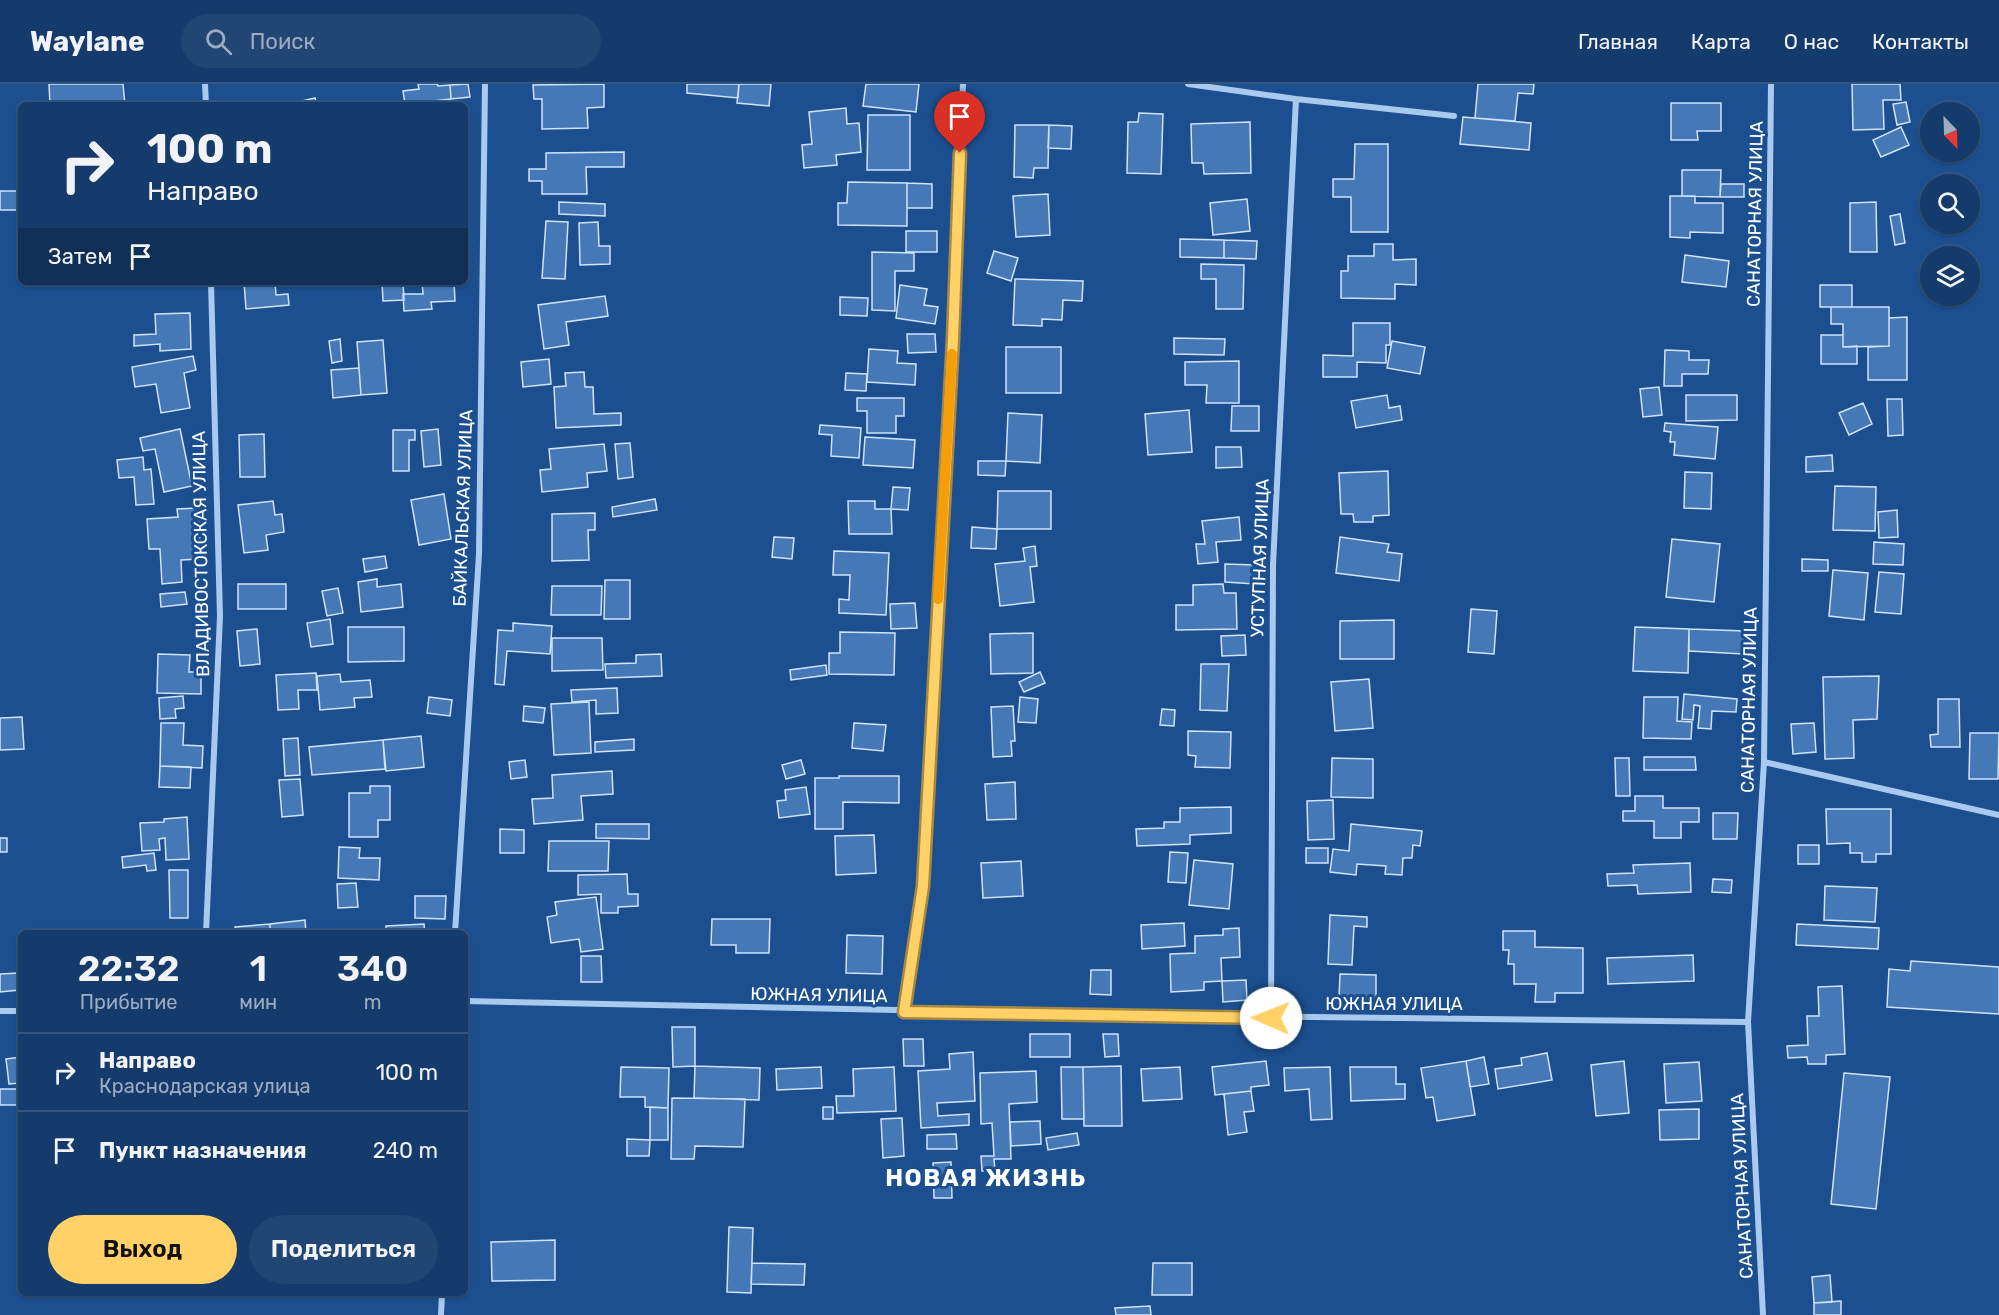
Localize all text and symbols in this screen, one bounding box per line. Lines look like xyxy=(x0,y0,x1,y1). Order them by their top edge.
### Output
search box xyxy=(181,14,601,68)
text: Waylane xyxy=(30,25,145,58)
icon: search xyxy=(202,25,235,58)
text: Поиск xyxy=(250,28,315,55)
text: Главная xyxy=(1578,29,1658,54)
text: Карта xyxy=(1691,29,1751,54)
text: О нас xyxy=(1784,29,1839,54)
text: Контакты xyxy=(1872,29,1969,54)
pin xyxy=(934,91,985,153)
icon: arrive xyxy=(943,100,976,133)
north arrow xyxy=(1920,102,1980,162)
map controls xyxy=(1920,102,1980,306)
street label: САНАТОРНАЯ УЛИЦА xyxy=(1742,121,1768,307)
text: 100 m xyxy=(147,124,272,174)
icon: right xyxy=(48,126,126,204)
button: search xyxy=(1920,174,1980,234)
text: Направо xyxy=(147,175,259,207)
icon: arrive xyxy=(124,240,157,273)
text: Затем xyxy=(48,243,112,270)
button: layers xyxy=(1920,246,1980,306)
street label: БАЙКАЛЬСКАЯ УЛИЦА xyxy=(449,409,477,607)
street label: ВЛАДИВОСТОКСКАЯ УЛИЦА xyxy=(188,431,214,677)
street label: УСТУПНАЯ УЛИЦА xyxy=(1246,478,1274,638)
street label: САНАТОРНАЯ УЛИЦА xyxy=(1736,607,1762,793)
text: 22:32 xyxy=(78,947,180,990)
text: 1 xyxy=(250,947,267,990)
text: 340 xyxy=(337,947,408,990)
street label: ЮЖНАЯ УЛИЦА xyxy=(750,983,888,1007)
position arrow xyxy=(1239,986,1303,1050)
text: Прибытие xyxy=(80,990,178,1014)
text: мин xyxy=(239,990,277,1014)
text: m xyxy=(364,990,382,1014)
street label: ЮЖНАЯ УЛИЦА xyxy=(1325,993,1463,1015)
text: Направо xyxy=(99,1047,196,1074)
icon: right xyxy=(48,1056,81,1089)
text: 100 m xyxy=(376,1059,438,1086)
text: Краснодарская улица xyxy=(99,1074,311,1098)
street label: САНАТОРНАЯ УЛИЦА xyxy=(1726,1093,1758,1279)
icon: arrive xyxy=(48,1134,81,1167)
text: Пункт назначения xyxy=(99,1137,307,1164)
text: 240 m xyxy=(373,1137,438,1164)
district label: НОВАЯ ЖИЗНЬ xyxy=(885,1164,1087,1192)
button: Выход xyxy=(48,1215,237,1284)
button: Поделиться xyxy=(249,1215,438,1284)

